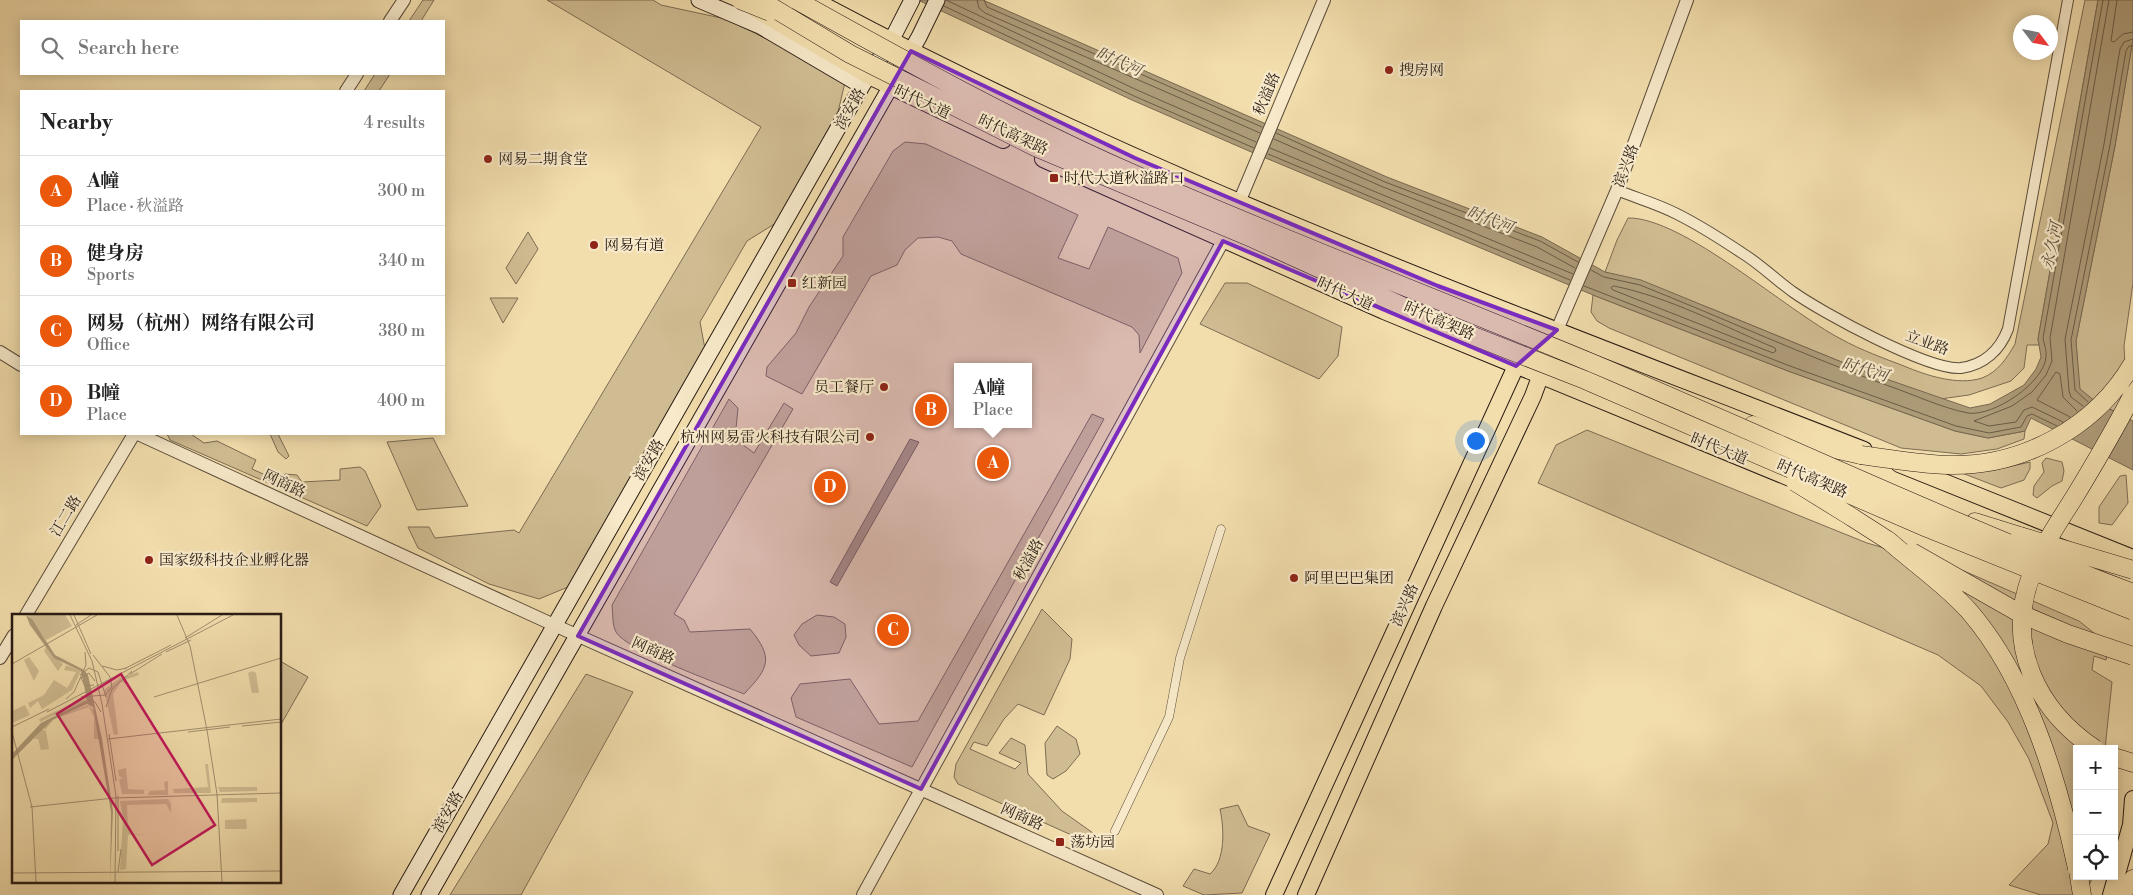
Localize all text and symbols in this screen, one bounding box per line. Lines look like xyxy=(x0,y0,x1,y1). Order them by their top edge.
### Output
north arrow xyxy=(2013,15,2058,60)
search box xyxy=(20,20,445,75)
icon: search xyxy=(38,34,66,62)
text: Search here xyxy=(78,36,179,60)
water label: 时代河 xyxy=(1093,43,1148,82)
place label: 搜房网 xyxy=(1399,61,1444,80)
marker: 搜房网 xyxy=(1383,64,1395,76)
street label: 秋溢路 xyxy=(1249,70,1285,118)
street label: 时代大道 xyxy=(891,81,953,123)
street label: 滨安路 xyxy=(831,85,869,133)
text: Nearby xyxy=(40,110,113,136)
street label: 时代高架路 xyxy=(975,111,1051,159)
text: 4 results xyxy=(364,113,425,133)
street label: 滨兴路 xyxy=(1609,142,1643,190)
place label: 网易二期食堂 xyxy=(498,150,588,169)
marker: 网易二期食堂 xyxy=(482,153,494,165)
text: A幢 xyxy=(87,169,120,193)
place label: 时代大道秋溢路口 xyxy=(1064,169,1184,188)
marker: 时代大道秋溢路口 xyxy=(1048,172,1060,184)
text: A xyxy=(50,181,62,201)
text: 300 m xyxy=(378,181,425,201)
text: Place · 秋溢路 xyxy=(87,196,184,216)
water label: 时代河 xyxy=(1464,202,1519,239)
water label: 永久河 xyxy=(2037,218,2067,272)
place label: 网易有道 xyxy=(604,236,664,255)
marker: 网易有道 xyxy=(588,239,600,251)
text: 健身房 xyxy=(87,241,144,265)
text: B xyxy=(50,251,62,271)
text: 340 m xyxy=(378,251,425,271)
text: Sports xyxy=(87,265,134,285)
street label: 时代大道 xyxy=(1314,273,1376,315)
place label: 红新园 xyxy=(802,274,847,293)
marker: 红新园 xyxy=(786,277,798,289)
street label: 时代高架路 xyxy=(1401,298,1477,344)
text: 网易（杭州）网络有限公司 xyxy=(87,311,315,335)
text: C xyxy=(50,321,62,341)
text: 380 m xyxy=(378,321,425,341)
street label: 立业路 xyxy=(1903,326,1951,360)
text: Office xyxy=(87,335,130,355)
water label: 时代河 xyxy=(1839,354,1894,387)
popup xyxy=(954,363,1032,428)
text: A幢 xyxy=(973,376,1006,400)
place label: 员工餐厅 xyxy=(814,378,874,397)
text: B幢 xyxy=(87,381,120,405)
marker: 员工餐厅 xyxy=(878,381,890,393)
text: D xyxy=(50,391,62,411)
text: 400 m xyxy=(377,391,425,411)
pin: B xyxy=(915,391,947,429)
text: Place xyxy=(973,400,1013,420)
text: Place xyxy=(87,405,127,425)
place label: 杭州网易雷火科技有限公司 xyxy=(680,428,860,447)
your location xyxy=(1463,428,1489,454)
street label: 时代大道 xyxy=(1688,429,1750,469)
marker: 杭州网易雷火科技有限公司 xyxy=(864,431,876,443)
street label: 滨安路 xyxy=(630,436,668,484)
pin: A xyxy=(977,444,1009,482)
street label: 时代高架路 xyxy=(1774,456,1850,502)
street label: 网商路 xyxy=(260,466,308,502)
pin: D xyxy=(814,468,846,506)
street label: 江二路 xyxy=(46,492,86,540)
street label: 秋溢路 xyxy=(1010,536,1048,584)
place label: 国家级科技企业孵化器 xyxy=(159,551,309,570)
marker: 国家级科技企业孵化器 xyxy=(143,554,155,566)
place label: 阿里巴巴集团 xyxy=(1304,569,1394,588)
marker: 阿里巴巴集团 xyxy=(1288,572,1300,584)
street label: 滨兴路 xyxy=(1387,581,1423,629)
pin: C xyxy=(877,611,909,649)
inset map xyxy=(12,614,281,882)
street label: 网商路 xyxy=(629,633,677,669)
map controls xyxy=(2073,745,2118,880)
button: + xyxy=(2073,745,2118,790)
street label: 滨安路 xyxy=(429,788,467,836)
button: − xyxy=(2073,790,2118,835)
street label: 网商路 xyxy=(998,799,1046,835)
place label: 荡坊园 xyxy=(1070,833,1115,852)
button: locate xyxy=(2073,835,2118,880)
marker: 荡坊园 xyxy=(1054,836,1066,848)

